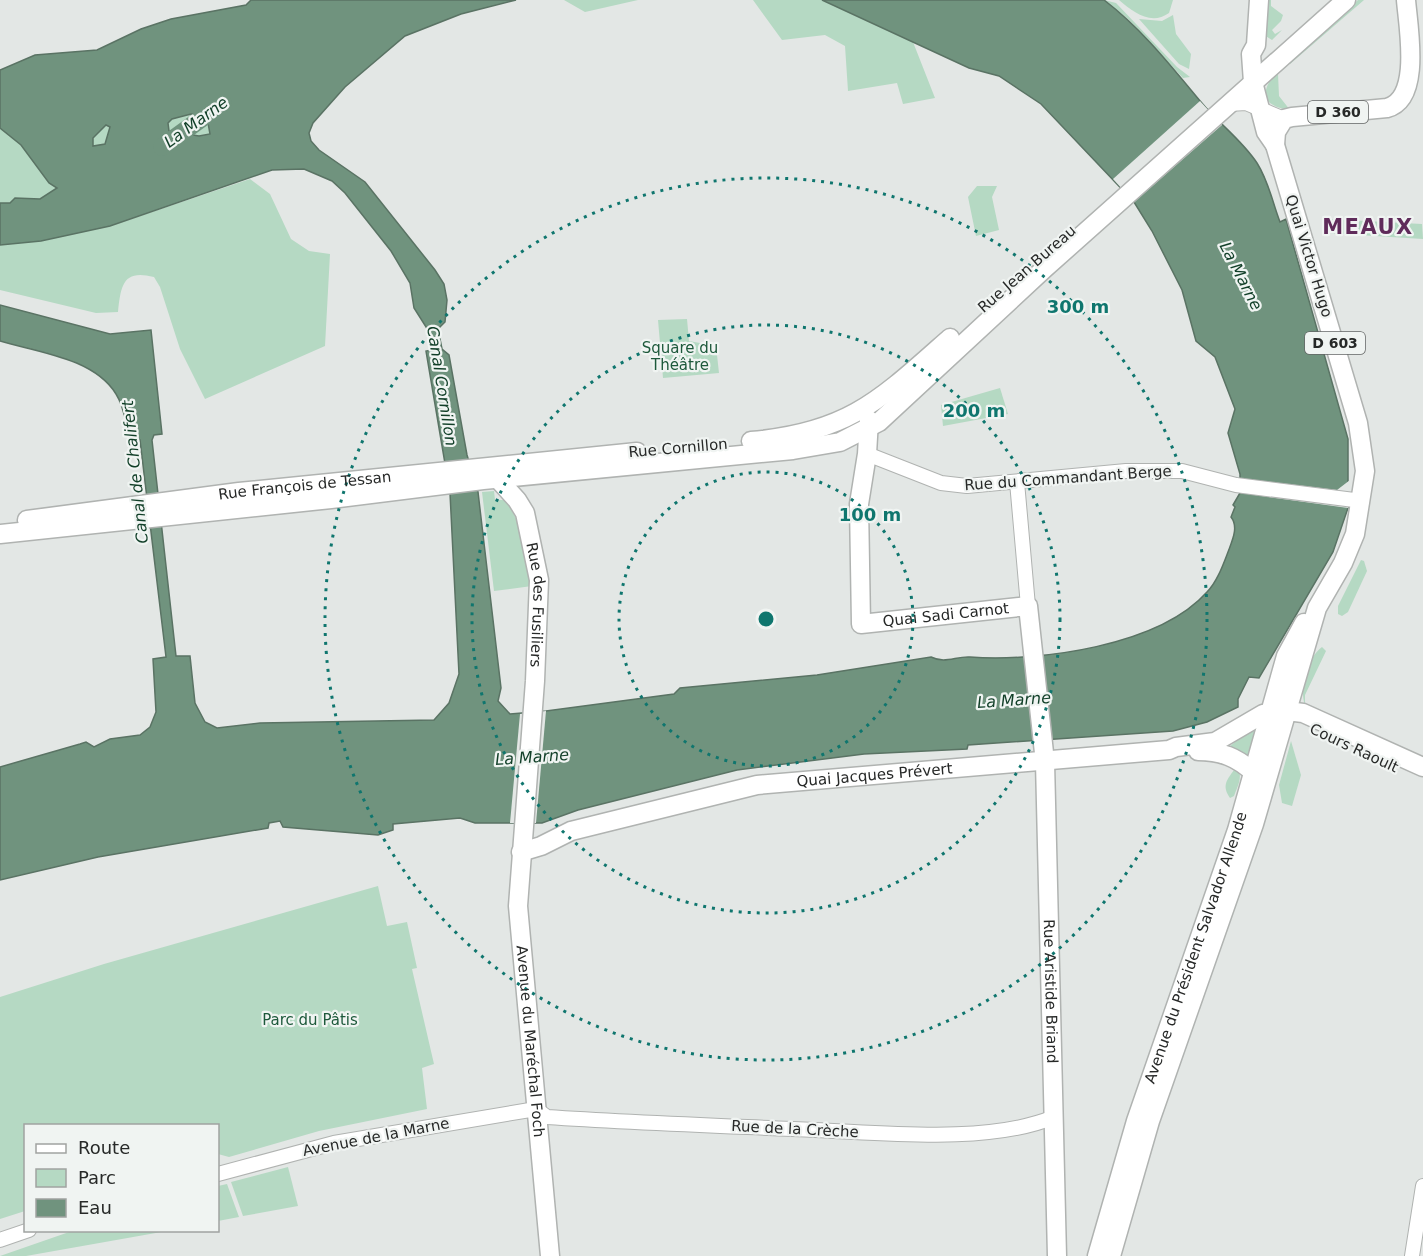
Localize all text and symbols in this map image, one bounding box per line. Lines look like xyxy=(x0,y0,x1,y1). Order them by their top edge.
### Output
water label: La Marne xyxy=(160,92,232,151)
road number: D 360 xyxy=(1308,101,1368,123)
street label: Quai Victor Hugo xyxy=(1282,193,1336,319)
district label: MEAUX xyxy=(1322,215,1414,239)
street label: Rue Jean Bureau xyxy=(974,222,1080,316)
water label: La Marne xyxy=(1216,239,1266,313)
text: 300 m xyxy=(1047,296,1109,317)
water label: Canal Cornillon xyxy=(423,325,461,447)
road number: D 603 xyxy=(1305,332,1365,354)
park label: Square du Théâtre xyxy=(642,339,718,374)
water label: Canal de Chalifert xyxy=(118,399,152,545)
text: 200 m xyxy=(943,400,1005,421)
street label: Rue Cornillon xyxy=(628,435,728,461)
street label: Rue du Commandant Berge xyxy=(964,462,1172,494)
street label: Rue François de Tessan xyxy=(217,468,392,504)
text: 100 m xyxy=(839,504,901,525)
street label: Rue des Fusiliers xyxy=(522,541,549,668)
street label: Quai Sadi Carnot xyxy=(882,599,1010,631)
centre of rings xyxy=(756,609,776,629)
water label: La Marne xyxy=(976,688,1052,712)
street label: Cours Raoult xyxy=(1307,720,1401,776)
water label: La Marne xyxy=(494,745,570,769)
street label: Quai Jacques Prévert xyxy=(796,759,953,791)
street label: Avenue du Président Salvador Allende xyxy=(1141,810,1251,1086)
street label: Rue Aristide Briand xyxy=(1040,919,1061,1064)
street label: Avenue du Maréchal Foch xyxy=(513,945,548,1138)
park label: Parc du Pâtis xyxy=(262,1011,358,1029)
street label: Avenue de la Marne xyxy=(301,1114,451,1160)
street label: Rue de la Crèche xyxy=(731,1117,859,1141)
legend xyxy=(24,1124,219,1232)
text: Route xyxy=(78,1137,130,1158)
text: Parc xyxy=(78,1167,116,1188)
text: Eau xyxy=(78,1197,112,1218)

